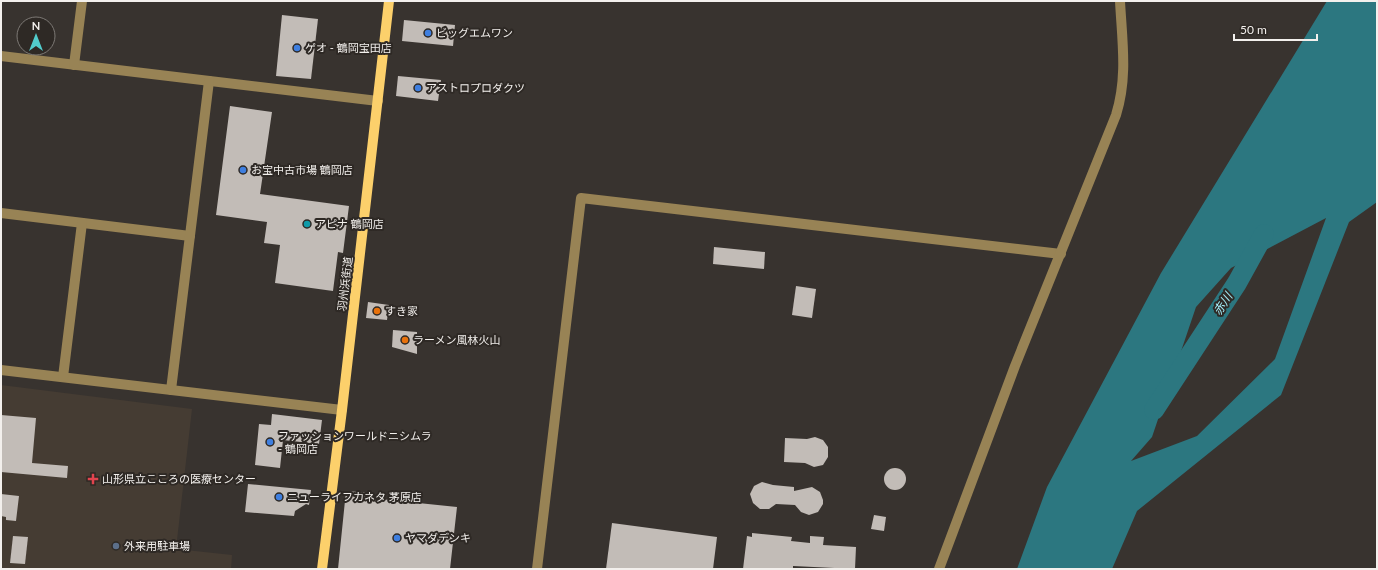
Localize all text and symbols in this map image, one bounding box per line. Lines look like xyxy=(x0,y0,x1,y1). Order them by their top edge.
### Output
north arrow xyxy=(16,16,56,56)
scale bar xyxy=(1234,16,1317,42)
text: N xyxy=(32,19,40,32)
text: 50 m xyxy=(1240,22,1267,37)
place label: ビッグエムワン xyxy=(436,26,513,39)
marker: ビッグエムワン xyxy=(423,28,433,38)
place label: ゲオ - 鶴岡宝田店 xyxy=(305,41,392,54)
marker: ゲオ - 鶴岡宝田店 xyxy=(292,43,302,53)
place label: アストロプロダクツ xyxy=(426,81,525,94)
marker: アストロプロダクツ xyxy=(413,83,423,93)
place label: お宝中古市場 鶴岡店 xyxy=(251,163,353,176)
marker: お宝中古市場 鶴岡店 xyxy=(238,165,248,175)
place label: アピナ 鶴岡店 xyxy=(315,217,384,230)
marker: アピナ 鶴岡店 xyxy=(302,219,312,229)
street label: 羽州浜街道 xyxy=(335,256,354,312)
water label: 赤川 xyxy=(1210,288,1236,318)
place label: すき家 xyxy=(385,304,418,317)
marker: すき家 xyxy=(372,306,382,316)
place label: ラーメン風林火山 xyxy=(413,333,501,346)
marker: ラーメン風林火山 xyxy=(400,335,410,345)
place label: ファッションワールドニシムラ - 鶴岡店 xyxy=(278,429,431,455)
marker: ファッションワールドニシムラ - 鶴岡店 xyxy=(265,437,275,447)
place label: 山形県立こころの医療センター xyxy=(102,472,256,485)
marker: 山形県立こころの医療センター xyxy=(87,473,99,485)
place label: ニューライフカネタ 茅原店 xyxy=(287,490,422,503)
marker: ニューライフカネタ 茅原店 xyxy=(274,492,284,502)
place label: ヤマダデンキ xyxy=(405,531,471,544)
marker: ヤマダデンキ xyxy=(392,533,402,543)
place label: 外来用駐車場 xyxy=(124,539,190,552)
marker: 外来用駐車場 xyxy=(111,541,121,551)

